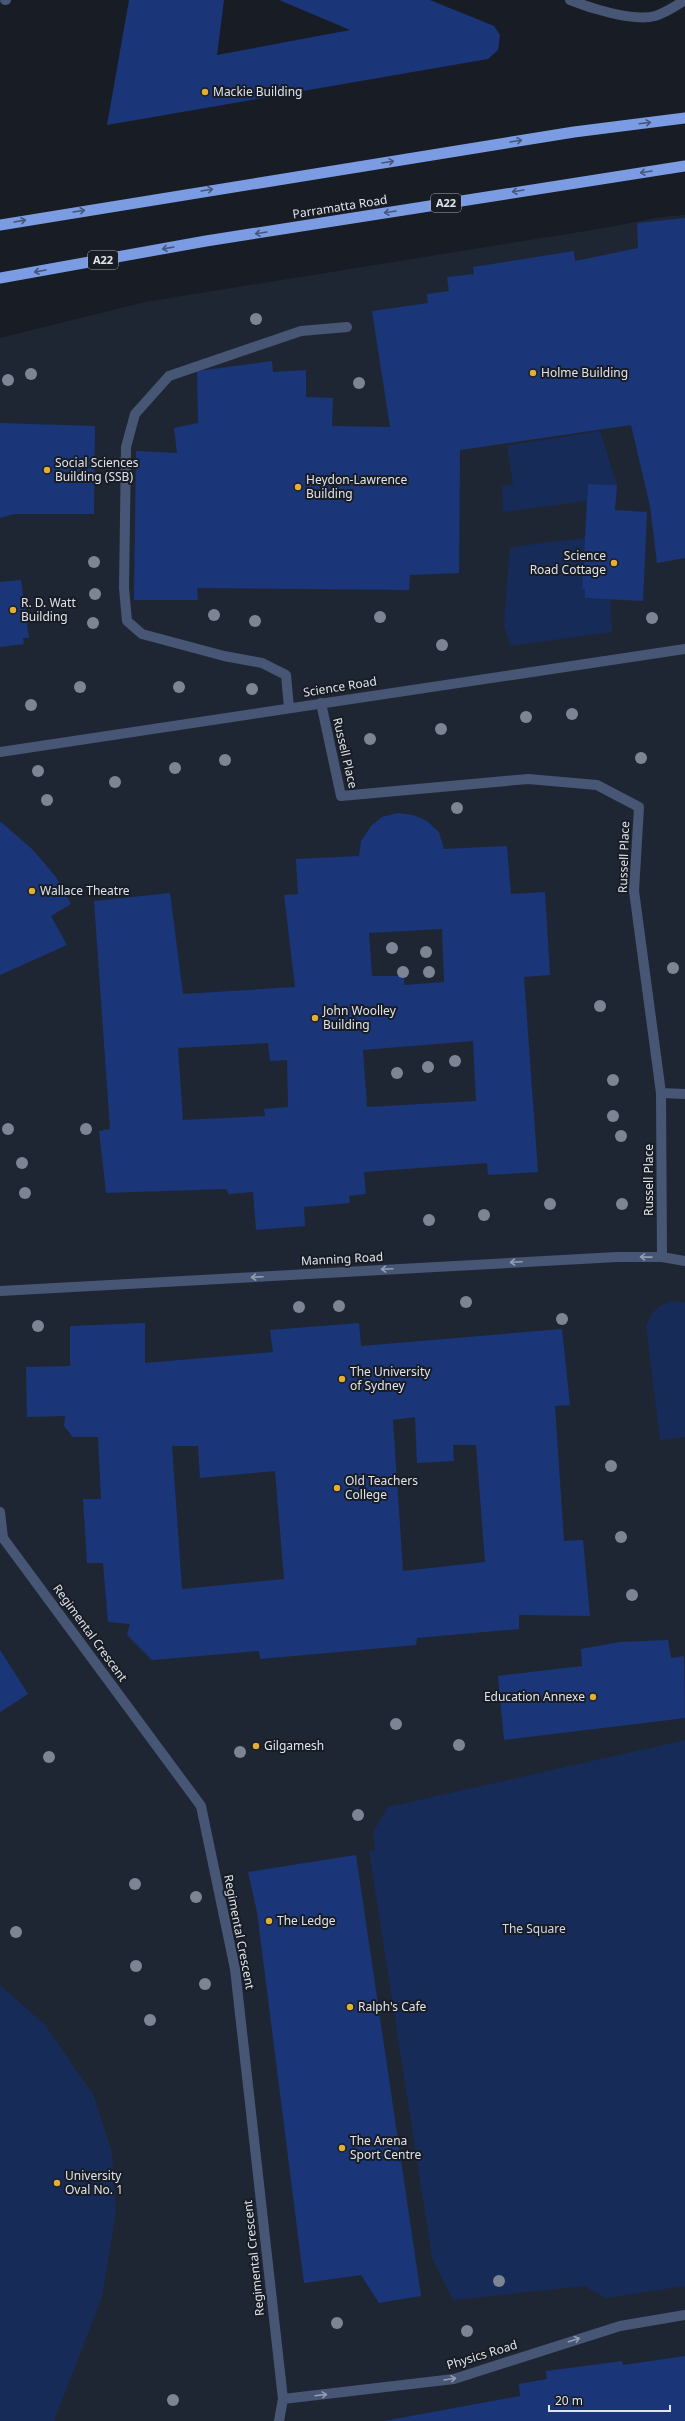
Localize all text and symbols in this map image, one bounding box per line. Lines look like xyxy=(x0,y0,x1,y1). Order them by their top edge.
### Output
place label: Mackie Building xyxy=(213,83,302,100)
marker: Mackie Building xyxy=(200,87,210,97)
one-way arrow xyxy=(638,119,651,127)
one-way arrow xyxy=(509,137,522,145)
one-way arrow xyxy=(381,158,394,166)
one-way arrow xyxy=(640,168,653,176)
one-way arrow xyxy=(200,186,213,194)
one-way arrow xyxy=(512,187,525,195)
street label: Parramatta Road xyxy=(291,191,389,222)
road number: A22 xyxy=(431,194,461,212)
one-way arrow xyxy=(72,207,85,215)
one-way arrow xyxy=(383,208,396,216)
one-way arrow xyxy=(13,217,26,225)
one-way arrow xyxy=(255,229,268,237)
one-way arrow xyxy=(162,244,175,252)
road number: A22 xyxy=(88,251,118,269)
one-way arrow xyxy=(34,267,47,275)
place label: Holme Building xyxy=(541,364,628,381)
marker: Holme Building xyxy=(528,368,538,378)
place label: Social Sciences Building (SSB) xyxy=(55,454,139,485)
marker: Social Sciences Building (SSB) xyxy=(42,465,52,475)
place label: Heydon-Lawrence Building xyxy=(306,471,408,502)
marker: Heydon-Lawrence Building xyxy=(293,482,303,492)
place label: Science Road Cottage xyxy=(530,547,606,578)
marker: Science Road Cottage xyxy=(609,558,619,568)
place label: R. D. Watt Building xyxy=(21,594,76,625)
marker: R. D. Watt Building xyxy=(8,605,18,615)
street label: Science Road xyxy=(302,672,378,701)
street label: Russell Place xyxy=(329,716,362,790)
street label: Russell Place xyxy=(614,820,633,893)
place label: Wallace Theatre xyxy=(40,882,130,899)
marker: Wallace Theatre xyxy=(27,886,37,896)
place label: John Woolley Building xyxy=(322,1002,397,1033)
marker: John Woolley Building xyxy=(310,1013,320,1023)
street label: Russell Place xyxy=(640,1144,657,1216)
street label: Manning Road xyxy=(300,1248,384,1269)
one-way arrow xyxy=(640,1253,653,1261)
one-way arrow xyxy=(510,1259,523,1266)
one-way arrow xyxy=(381,1266,394,1273)
one-way arrow xyxy=(251,1273,264,1280)
place label: The University of Sydney xyxy=(350,1363,431,1394)
marker: The University of Sydney xyxy=(337,1374,347,1384)
place label: Old Teachers College xyxy=(345,1472,418,1503)
marker: Old Teachers College xyxy=(332,1483,342,1493)
street label: Regimental Crescent xyxy=(49,1581,132,1685)
place label: Education Annexe xyxy=(484,1688,585,1705)
marker: Education Annexe xyxy=(588,1692,598,1702)
place label: Gilgamesh xyxy=(264,1737,324,1754)
marker: Gilgamesh xyxy=(251,1741,261,1751)
street label: Regimental Crescent xyxy=(220,1873,259,1991)
place label: The Ledge xyxy=(277,1912,336,1929)
marker: The Ledge xyxy=(264,1916,274,1926)
park label: The Square xyxy=(502,1920,566,1937)
place label: Ralph's Cafe xyxy=(358,1998,427,2015)
marker: Ralph's Cafe xyxy=(345,2002,355,2012)
place label: The Arena Sport Centre xyxy=(350,2132,421,2163)
marker: The Arena Sport Centre xyxy=(337,2143,347,2153)
place label: University Oval No. 1 xyxy=(65,2167,123,2198)
marker: University Oval No. 1 xyxy=(52,2178,62,2188)
street label: Regimental Crescent xyxy=(239,2199,268,2317)
street label: Physics Road xyxy=(444,2336,519,2373)
one-way arrow xyxy=(568,2336,580,2344)
one-way arrow xyxy=(443,2375,456,2383)
scale bar xyxy=(549,2387,670,2413)
one-way arrow xyxy=(314,2391,327,2398)
text: 20 m xyxy=(555,2392,583,2409)

